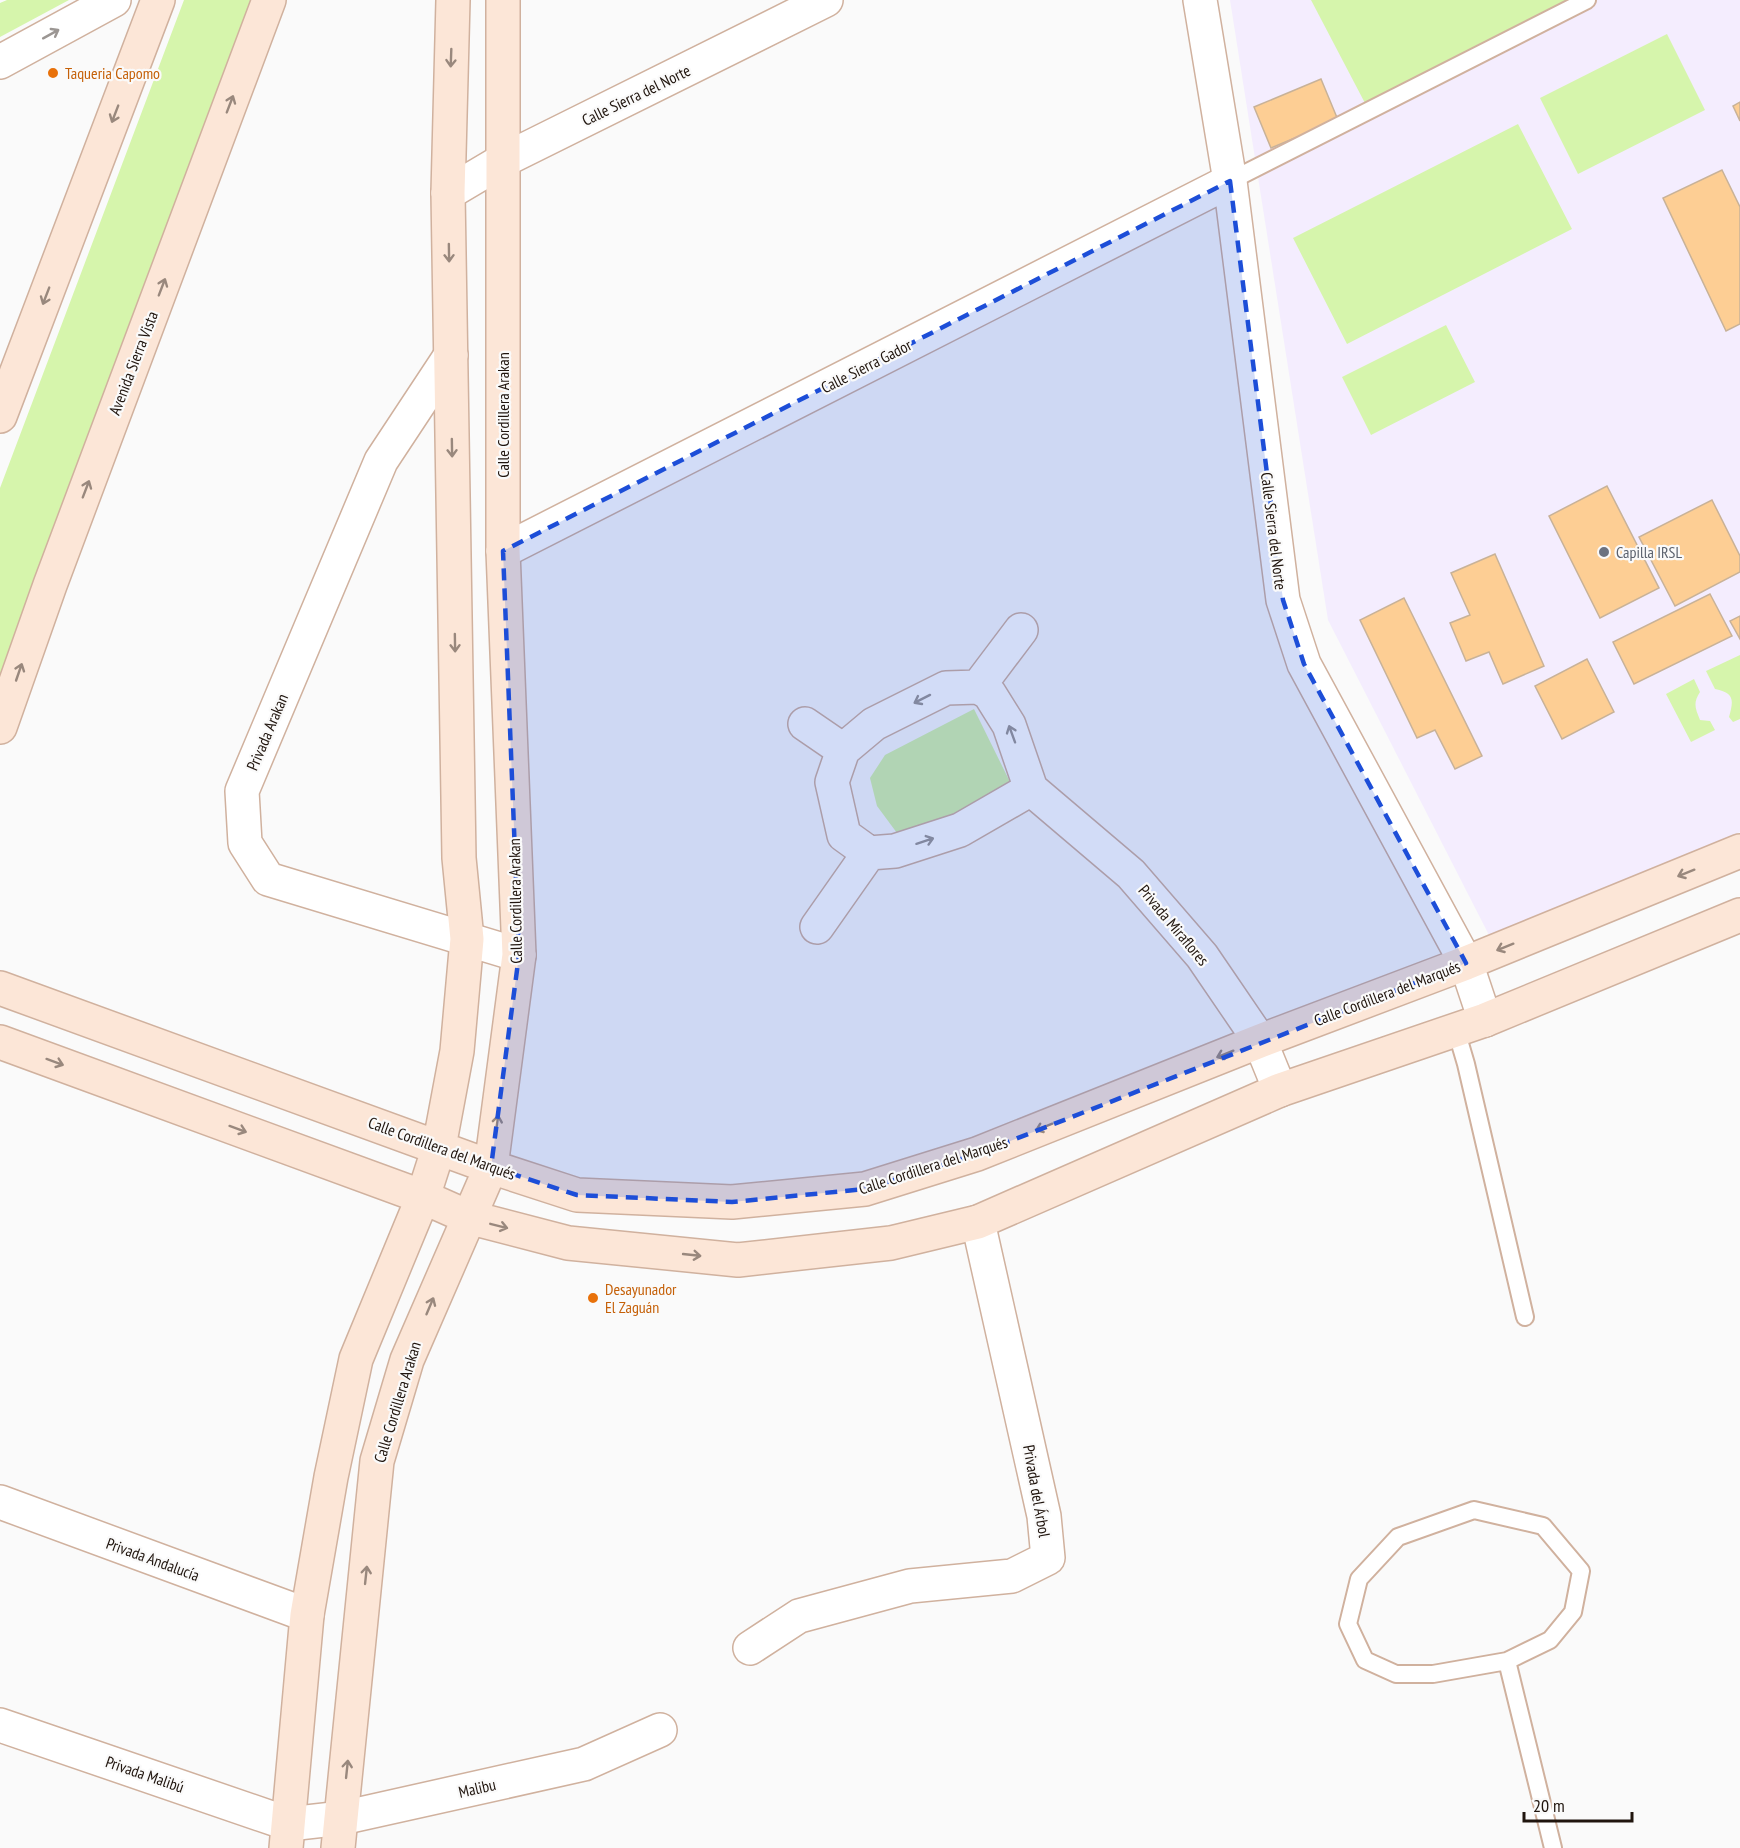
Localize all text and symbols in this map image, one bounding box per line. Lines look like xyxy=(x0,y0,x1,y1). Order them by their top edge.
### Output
one-way arrow xyxy=(42,28,60,39)
one-way arrow xyxy=(446,48,457,68)
street label: Calle Sierra del Norte xyxy=(578,60,694,130)
place label: Taqueria Capomo xyxy=(65,63,160,83)
marker: Taqueria Capomo xyxy=(46,66,60,80)
one-way arrow xyxy=(225,95,236,114)
one-way arrow xyxy=(109,104,120,122)
one-way arrow xyxy=(443,243,455,263)
one-way arrow xyxy=(157,278,168,296)
one-way arrow xyxy=(40,286,51,305)
street label: Avenida Sierra Vista xyxy=(104,308,162,418)
street label: Calle Sierra Gador xyxy=(817,334,915,397)
street label: Calle Cordillera Arakan xyxy=(493,352,513,478)
one-way arrow xyxy=(446,438,458,458)
street label: Calle Sierra del Norte xyxy=(1257,471,1291,591)
one-way arrow xyxy=(81,480,92,499)
place label: Capilla IRSL xyxy=(1616,542,1682,562)
marker: Capilla IRSL xyxy=(1597,545,1611,559)
one-way arrow xyxy=(450,633,461,653)
one-way arrow xyxy=(15,663,26,682)
street label: Privada Arakan xyxy=(242,691,292,773)
one-way arrow xyxy=(914,694,932,706)
one-way arrow xyxy=(1005,725,1016,744)
one-way arrow xyxy=(915,835,934,846)
street label: Calle Cordillera Arakan xyxy=(504,838,526,964)
one-way arrow xyxy=(1677,868,1696,879)
street label: Privada Miraflores xyxy=(1134,881,1214,969)
one-way arrow xyxy=(1497,942,1515,953)
street label: Calle Cordillera del Marqués xyxy=(1311,956,1463,1030)
one-way arrow xyxy=(1217,1049,1235,1060)
one-way arrow xyxy=(45,1057,64,1068)
street label: Calle Cordillera del Marqués xyxy=(366,1112,518,1184)
one-way arrow xyxy=(491,1114,502,1134)
one-way arrow xyxy=(1036,1122,1054,1133)
one-way arrow xyxy=(228,1125,247,1136)
street label: Calle Cordillera del Marqués xyxy=(856,1131,1010,1199)
one-way arrow xyxy=(490,1220,509,1232)
one-way arrow xyxy=(681,1250,701,1261)
place label: Desayunador El Zaguán xyxy=(605,1279,677,1317)
marker: Desayunador El Zaguán xyxy=(586,1291,600,1305)
one-way arrow xyxy=(425,1297,436,1315)
street label: Calle Cordillera Arakan xyxy=(369,1339,425,1465)
street label: Privada del Árbol xyxy=(1019,1443,1055,1539)
street label: Privada Andalucía xyxy=(104,1533,202,1585)
one-way arrow xyxy=(361,1565,372,1585)
street label: Privada Malibú xyxy=(103,1751,187,1797)
one-way arrow xyxy=(342,1760,353,1779)
street label: Malibu xyxy=(456,1774,498,1802)
scale bar xyxy=(1524,1785,1632,1823)
text: 20 m xyxy=(1533,1794,1565,1817)

